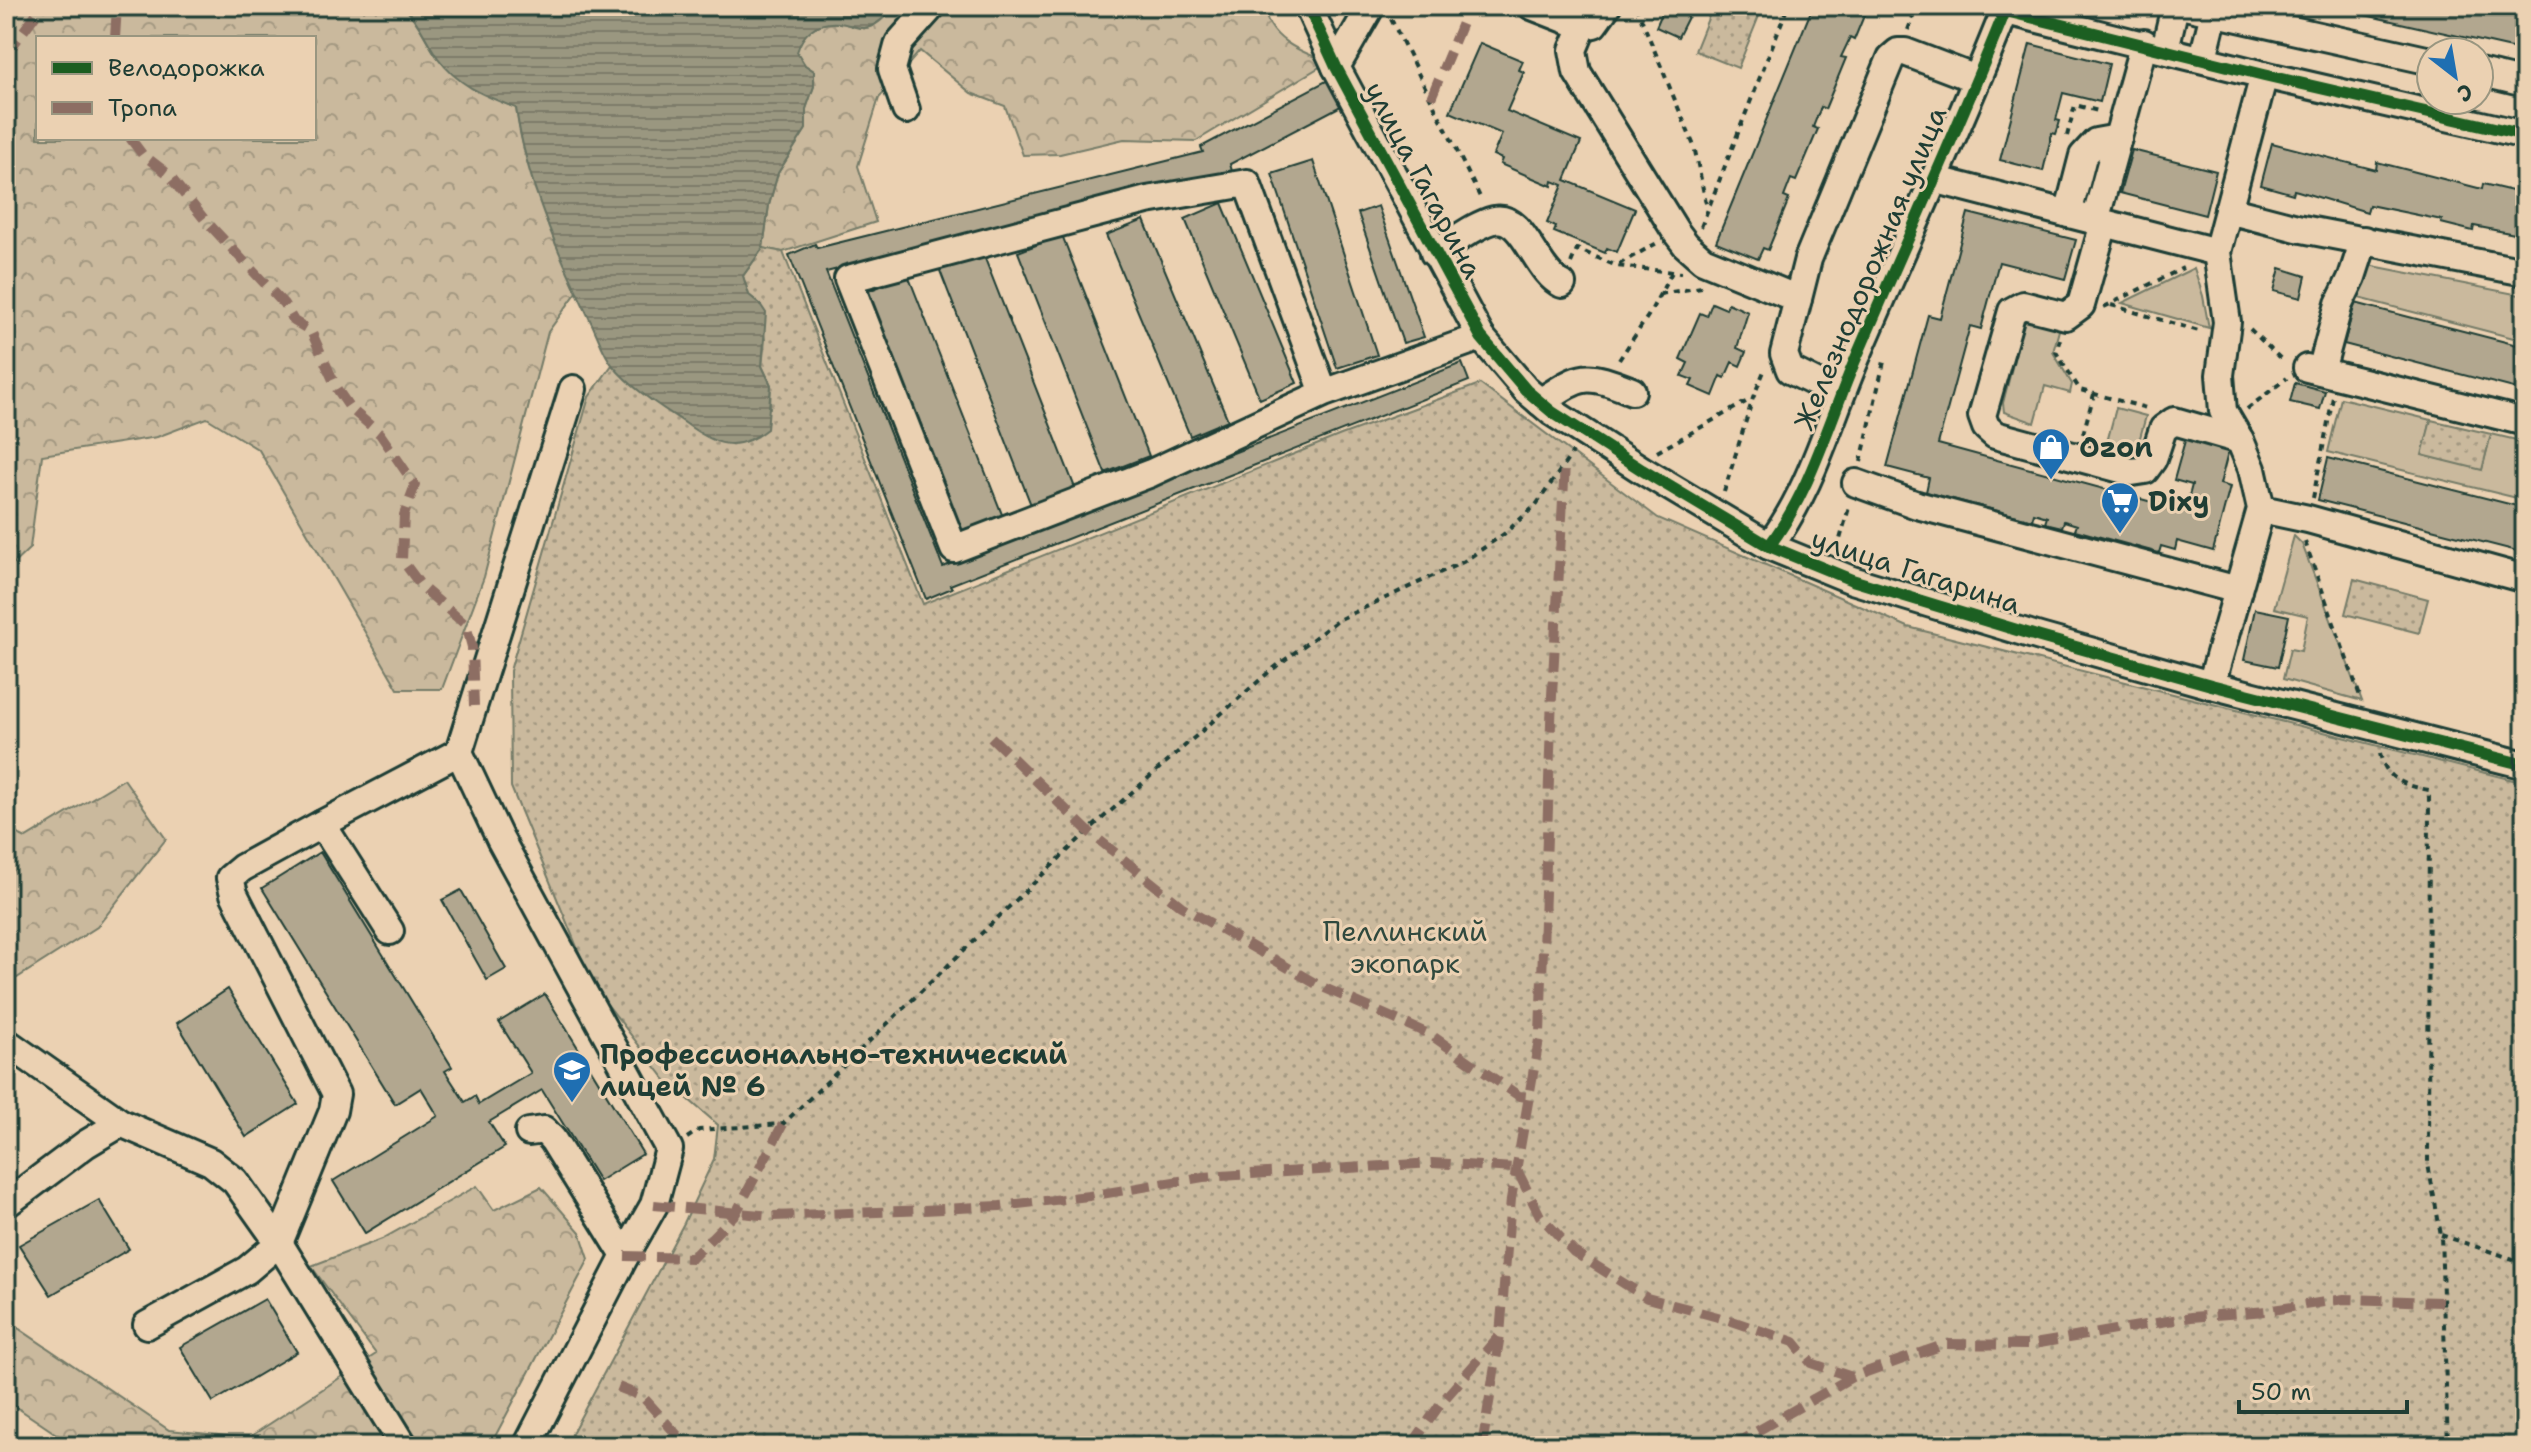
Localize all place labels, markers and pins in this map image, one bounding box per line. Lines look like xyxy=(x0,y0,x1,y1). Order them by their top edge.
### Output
shop icon: Ozon xyxy=(2030,426,2072,481)
place label: Ozon xyxy=(2079,428,2153,466)
supermarket icon: Dixy xyxy=(2099,480,2141,535)
place label: Dixy xyxy=(2148,482,2209,520)
place label: Профессионально-технический лицей № 6 xyxy=(600,1035,1068,1105)
school or university icon: Профессионально-технический лицей № 6 xyxy=(551,1049,593,1104)

